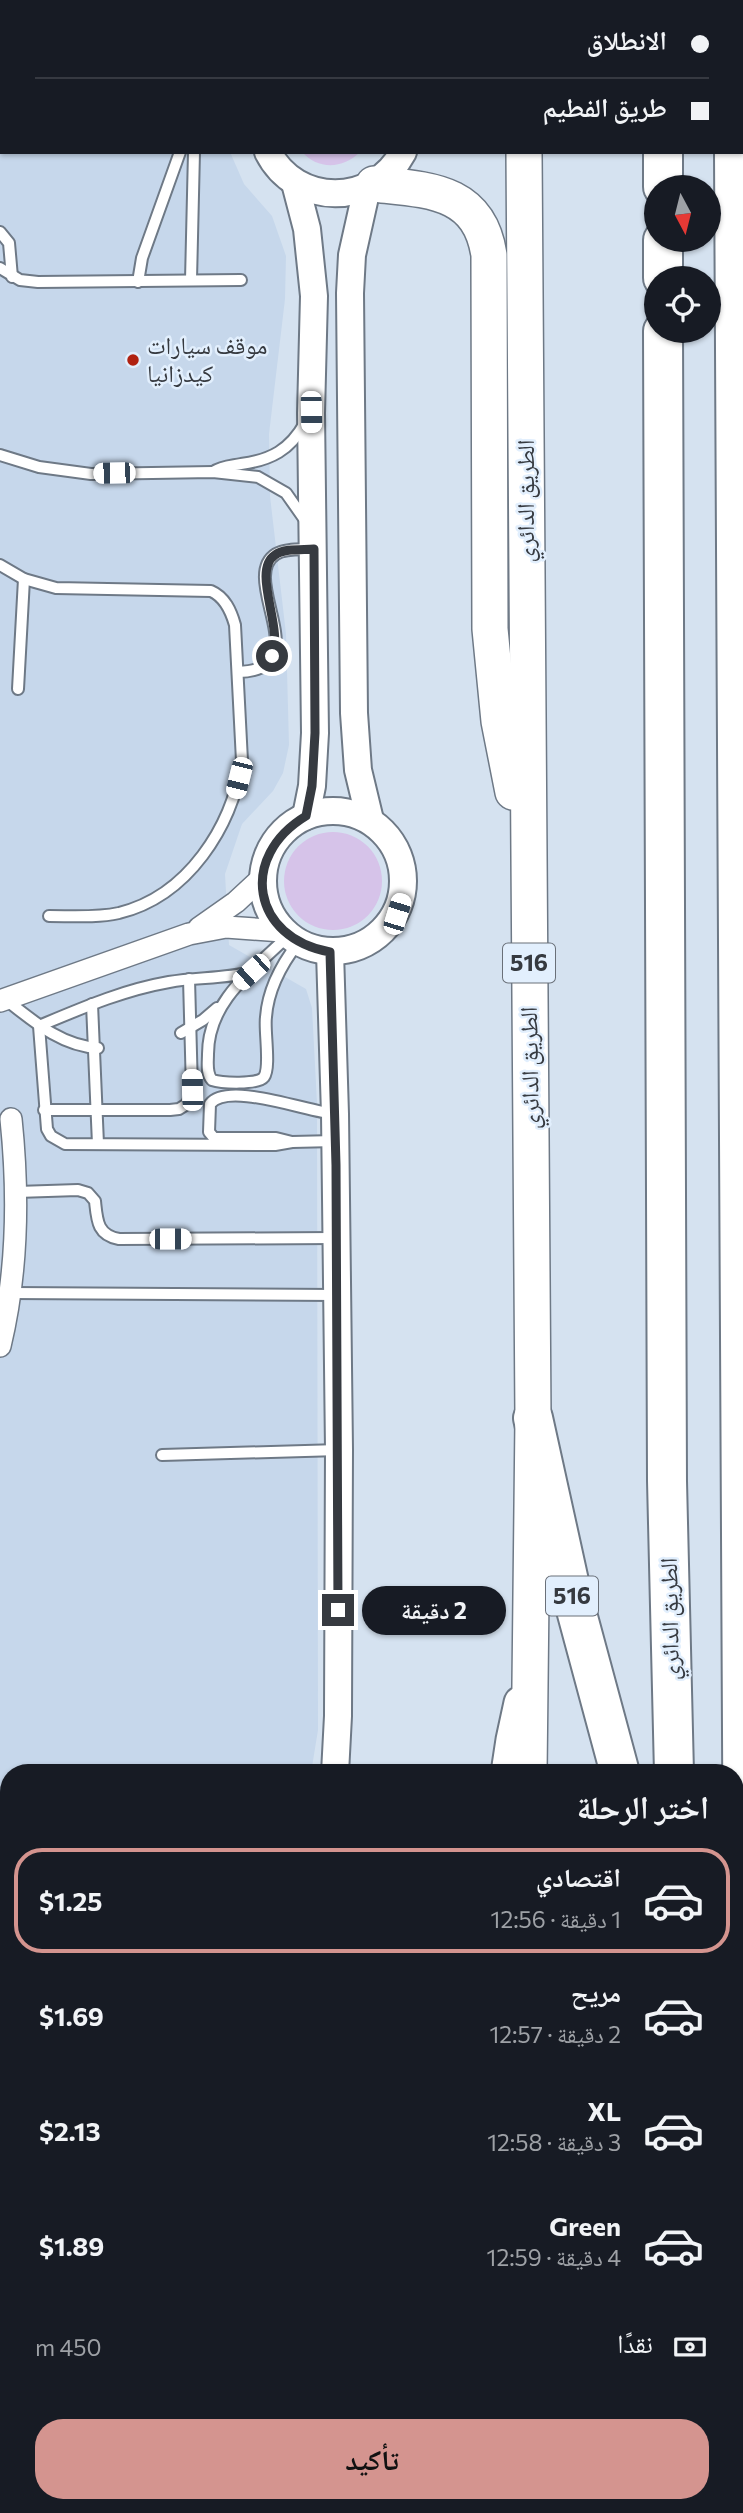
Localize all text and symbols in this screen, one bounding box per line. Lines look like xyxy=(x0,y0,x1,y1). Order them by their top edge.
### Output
text: الانطلاق xyxy=(587,24,667,55)
text: طريق الفطيم xyxy=(543,91,667,122)
north arrow xyxy=(644,175,721,252)
map controls xyxy=(644,175,721,343)
button: locate xyxy=(644,266,721,343)
place label: موقف سيارات كيدزانيا xyxy=(147,330,267,387)
marker: موقف سيارات كيدزانيا xyxy=(125,352,141,368)
car xyxy=(301,391,322,433)
street label: الطريق الدائري xyxy=(510,440,545,562)
car xyxy=(93,462,136,484)
route start xyxy=(256,640,288,672)
car xyxy=(224,755,255,801)
car xyxy=(381,891,414,937)
road number: 516 xyxy=(503,944,555,982)
car xyxy=(229,950,274,994)
street label: الطريق الدائري xyxy=(513,1006,550,1130)
car xyxy=(182,1069,203,1111)
car xyxy=(150,1229,192,1250)
street label: الطريق الدائري xyxy=(653,1557,690,1681)
road number: 516 xyxy=(546,1576,598,1616)
callout: 2 دقيقة xyxy=(362,1586,506,1634)
route end xyxy=(322,1594,354,1626)
text: 2 دقيقة xyxy=(401,1596,467,1624)
text: اختر الرحلة xyxy=(577,1786,709,1826)
text: اقتصادي xyxy=(536,1861,621,1892)
icon: car xyxy=(642,1869,705,1932)
text: $1.25 xyxy=(39,1885,103,1916)
text: 1 دقيقة · 12:56 xyxy=(491,1905,621,1933)
text: مريح xyxy=(571,1976,621,2007)
icon: car xyxy=(642,1984,705,2047)
text: $1.69 xyxy=(39,2000,104,2031)
text: 2 دقيقة · 12:57 xyxy=(489,2020,621,2048)
text: XL xyxy=(587,2095,621,2126)
icon: car xyxy=(642,2099,705,2162)
text: $2.13 xyxy=(39,2115,101,2146)
text: 3 دقيقة · 12:58 xyxy=(487,2128,621,2156)
text: Green xyxy=(549,2210,621,2241)
icon: car xyxy=(642,2214,705,2277)
text: $1.89 xyxy=(39,2230,104,2261)
text: 4 دقيقة · 12:59 xyxy=(487,2243,621,2271)
text: نقدًا xyxy=(617,2327,653,2358)
icon: cash xyxy=(671,2328,709,2366)
text: 450 m xyxy=(35,2333,102,2361)
button: تأكيد xyxy=(35,2419,709,2499)

